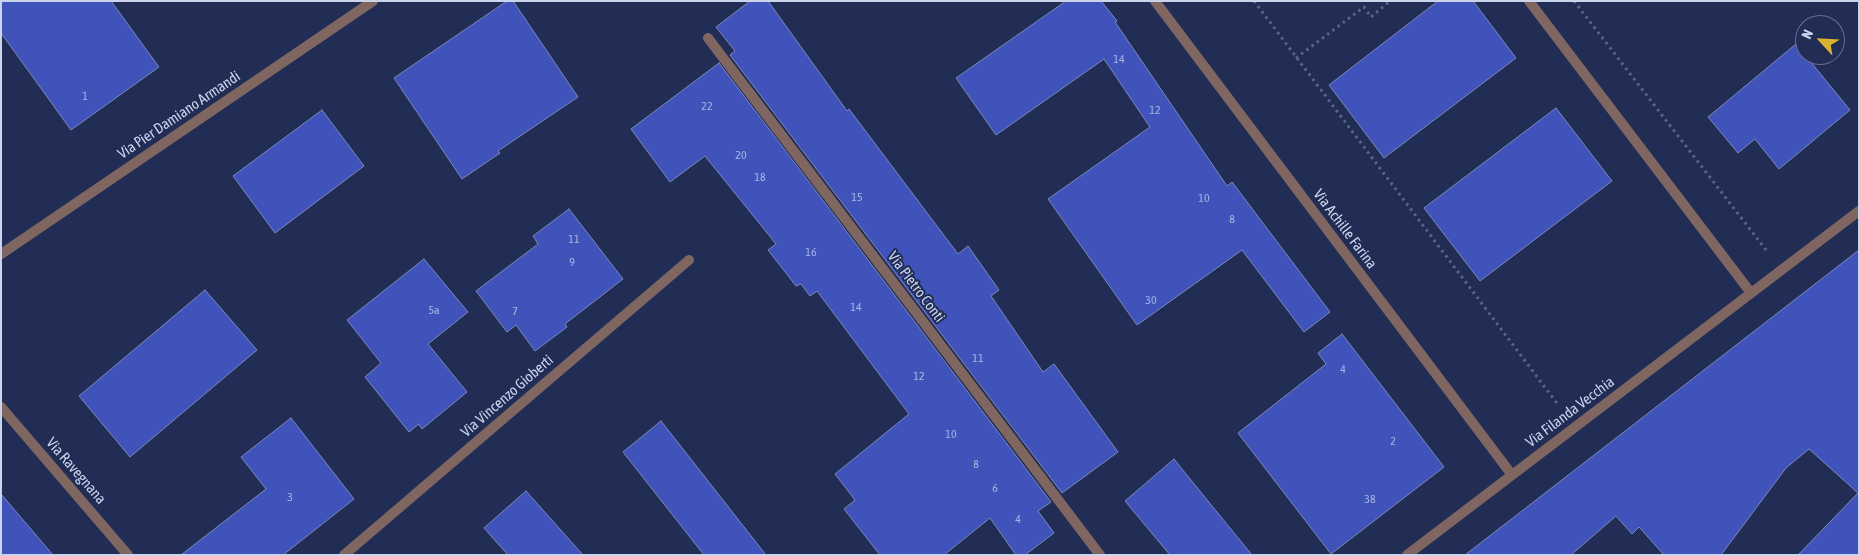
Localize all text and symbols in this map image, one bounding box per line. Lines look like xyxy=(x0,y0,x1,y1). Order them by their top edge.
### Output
north arrow xyxy=(1795,15,1845,65)
text: N xyxy=(1798,27,1816,41)
house number: 14 xyxy=(1113,52,1125,66)
street label: Via Pier Damiano Armandi xyxy=(114,67,244,163)
house number: 1 xyxy=(82,89,88,103)
house number: 22 xyxy=(701,99,713,113)
house number: 12 xyxy=(1149,103,1161,117)
house number: 20 xyxy=(735,148,747,162)
house number: 18 xyxy=(754,170,766,184)
street label: Via Achille Farina xyxy=(1309,186,1381,272)
house number: 15 xyxy=(851,190,863,204)
house number: 10 xyxy=(1198,191,1210,205)
house number: 8 xyxy=(1229,212,1235,226)
house number: 11 xyxy=(568,232,580,246)
house number: 16 xyxy=(805,245,817,259)
street label: Via Pietro Conti xyxy=(884,248,948,326)
house number: 9 xyxy=(569,255,575,269)
house number: 30 xyxy=(1145,293,1157,307)
house number: 14 xyxy=(850,300,862,314)
house number: 5a xyxy=(428,303,440,317)
house number: 7 xyxy=(512,304,518,318)
street label: Via Vincenzo Gioberti xyxy=(457,351,557,441)
house number: 11 xyxy=(972,351,984,365)
house number: 4 xyxy=(1340,362,1346,376)
house number: 12 xyxy=(913,369,925,383)
street label: Via Filanda Vecchia xyxy=(1522,373,1618,451)
house number: 10 xyxy=(945,427,957,441)
street label: Via Ravegnana xyxy=(42,434,110,508)
house number: 2 xyxy=(1390,434,1396,448)
house number: 8 xyxy=(973,457,979,471)
house number: 6 xyxy=(992,481,998,495)
house number: 3 xyxy=(287,490,293,504)
house number: 38 xyxy=(1364,492,1376,506)
house number: 4 xyxy=(1015,512,1021,526)

